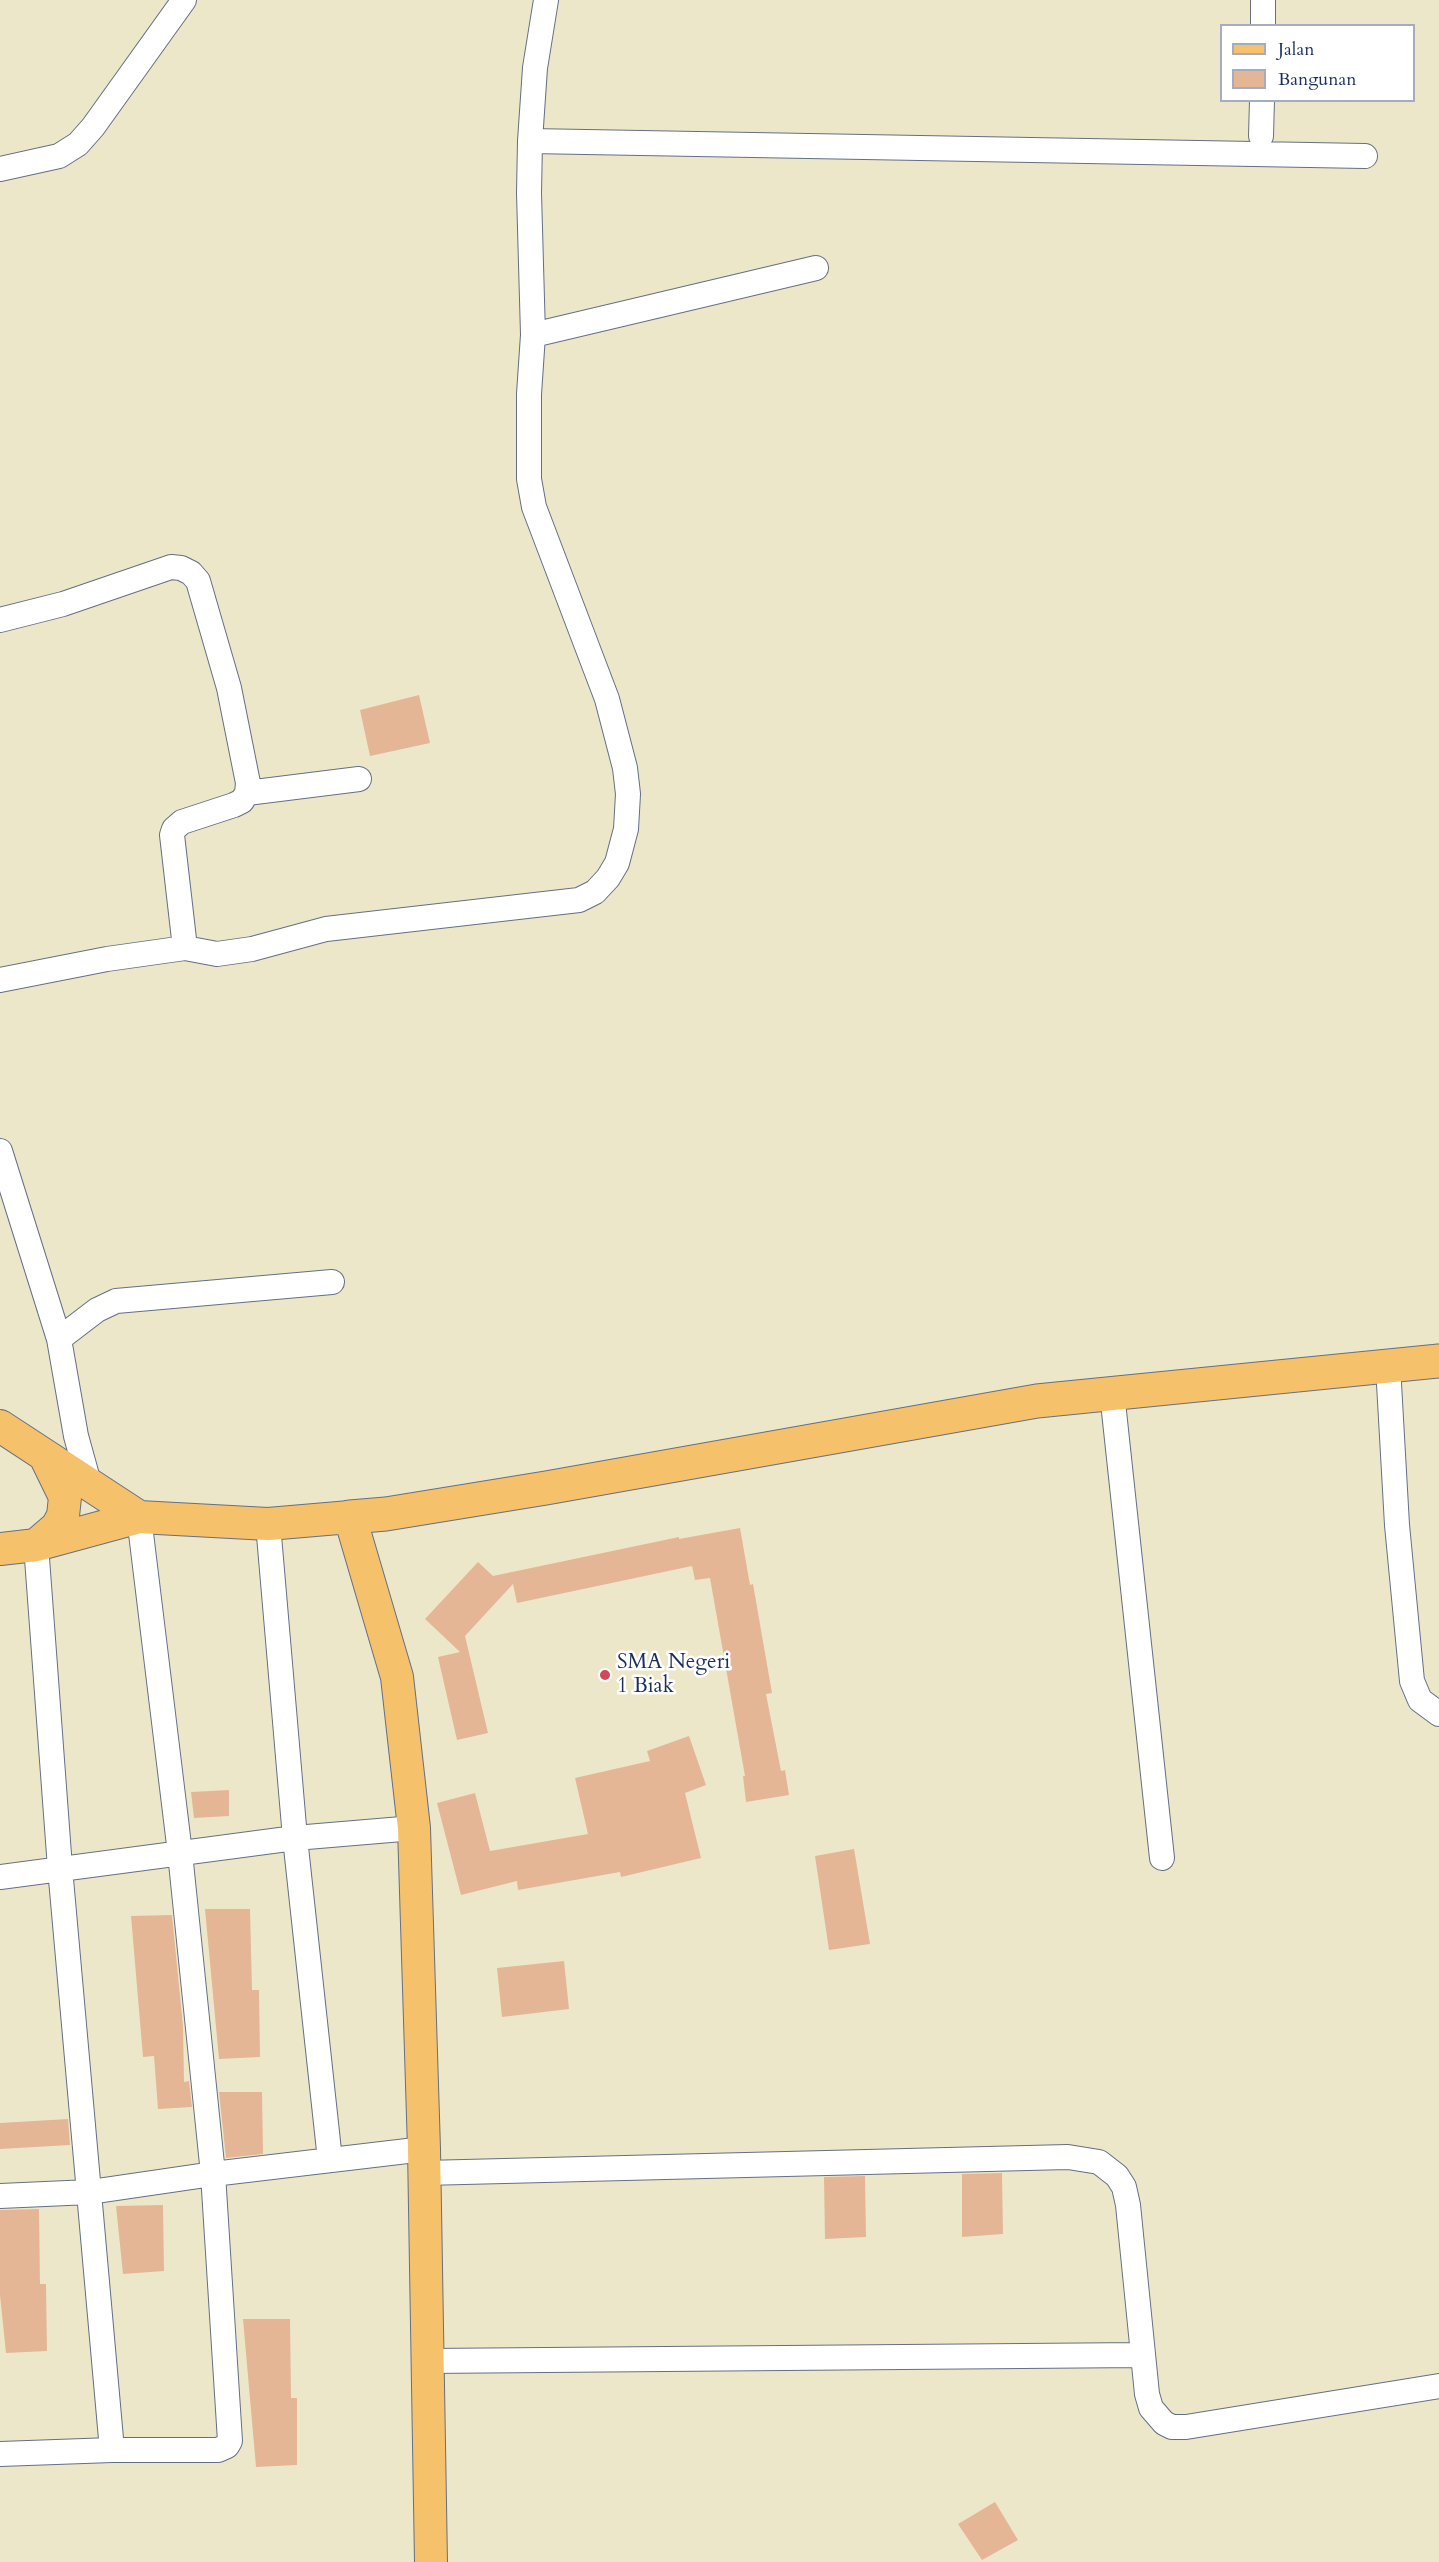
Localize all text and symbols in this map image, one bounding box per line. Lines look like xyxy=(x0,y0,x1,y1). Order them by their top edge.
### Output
legend xyxy=(1220,24,1415,102)
text: Jalan xyxy=(1278,37,1314,62)
text: Bangunan xyxy=(1278,67,1356,92)
place label: SMA Negeri 1 Biak xyxy=(617,1650,730,1700)
marker: SMA Negeri 1 Biak xyxy=(598,1668,612,1682)

